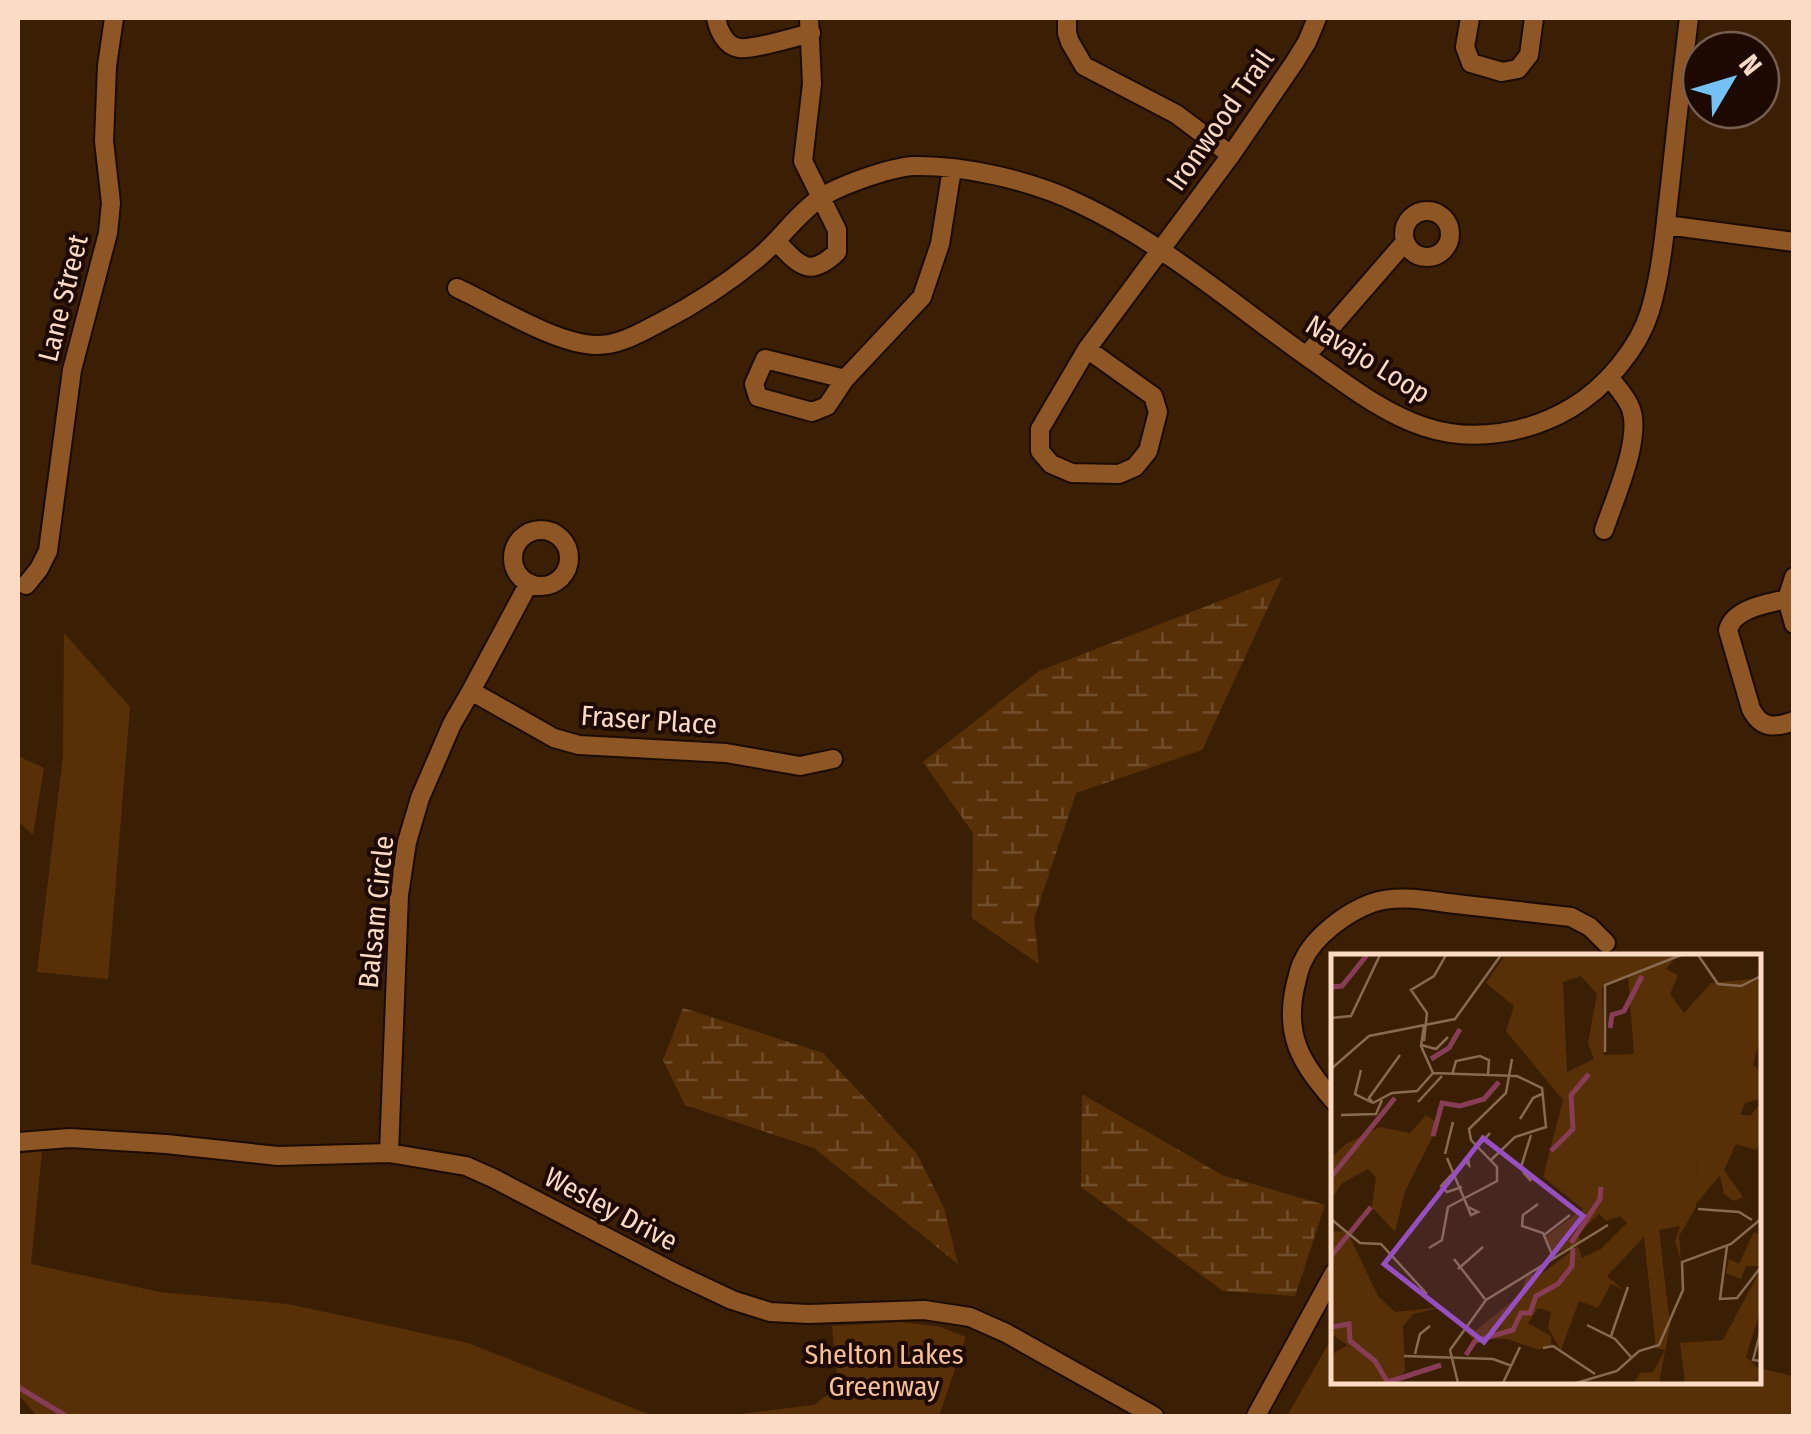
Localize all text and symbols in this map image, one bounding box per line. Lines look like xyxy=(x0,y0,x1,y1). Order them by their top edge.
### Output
north arrow xyxy=(1681,30,1781,130)
street label: Ironwood Trail xyxy=(1159,43,1281,197)
text: N xyxy=(1732,48,1768,82)
street label: Lane Street xyxy=(31,230,95,365)
street label: Navajo Loop xyxy=(1300,308,1436,410)
street label: Fraser Place xyxy=(580,699,718,741)
street label: Balsam Circle xyxy=(352,834,400,990)
inset map xyxy=(1331,954,1761,1384)
street label: Wesley Drive xyxy=(539,1160,683,1258)
park label: Shelton Lakes Greenway xyxy=(804,1338,964,1403)

